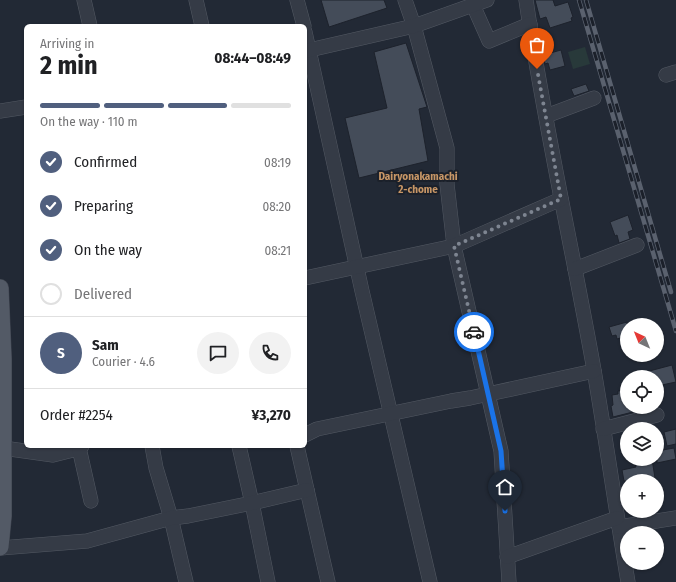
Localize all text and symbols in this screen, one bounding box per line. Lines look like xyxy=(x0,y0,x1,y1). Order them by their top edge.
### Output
pin xyxy=(520,28,554,69)
icon: bag xyxy=(526,34,548,56)
text: Arriving in xyxy=(40,36,94,51)
text: 08:44–08:49 xyxy=(214,49,291,67)
text: 2 min xyxy=(40,50,98,81)
text: On the way · 110 m xyxy=(40,114,138,129)
icon: check xyxy=(40,151,62,173)
text: Confirmed xyxy=(74,153,137,171)
text: 08:19 xyxy=(264,155,291,170)
district label: Dairyonakamachi 2-chome xyxy=(378,170,458,196)
icon: check xyxy=(40,195,62,217)
text: Preparing xyxy=(74,197,133,215)
text: 08:20 xyxy=(262,199,291,214)
icon: check xyxy=(40,239,62,261)
text: On the way xyxy=(74,241,142,259)
text: 08:21 xyxy=(264,243,291,258)
text: Delivered xyxy=(74,285,132,303)
courier xyxy=(454,312,494,352)
north arrow xyxy=(620,318,664,362)
map controls xyxy=(620,318,664,570)
icon: car xyxy=(463,321,485,343)
button: chat xyxy=(197,332,239,374)
button: phone xyxy=(249,332,291,374)
text: Sam xyxy=(92,336,119,354)
text: S xyxy=(57,344,65,362)
text: Courier · 4.6 xyxy=(92,354,155,369)
button: locate xyxy=(620,370,664,414)
text: Order #2254 xyxy=(40,406,113,424)
text: ¥3,270 xyxy=(252,406,291,424)
button: layers xyxy=(620,422,664,466)
pin xyxy=(488,470,522,511)
button: + xyxy=(620,474,664,518)
icon: home xyxy=(494,476,516,498)
button: − xyxy=(620,526,664,570)

